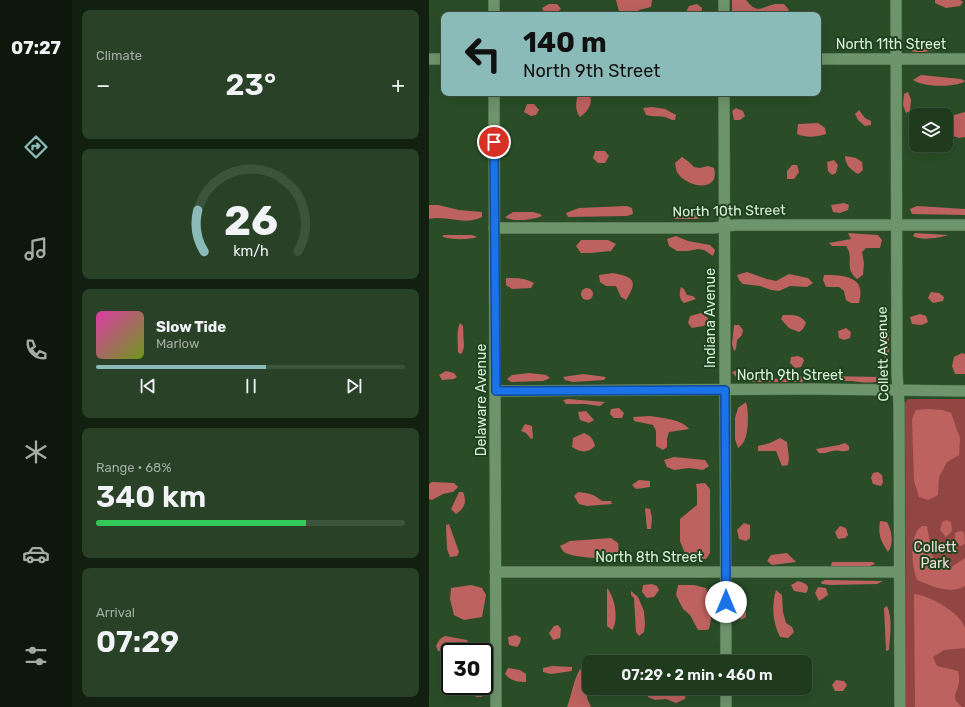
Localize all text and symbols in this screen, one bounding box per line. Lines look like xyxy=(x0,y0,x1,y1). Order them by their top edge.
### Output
text: 140 m xyxy=(523,26,607,59)
icon: left xyxy=(457,28,509,80)
street label: North 11th Street xyxy=(836,36,947,53)
text: 07:27 xyxy=(11,37,61,59)
text: Climate xyxy=(96,48,142,63)
text: North 9th Street xyxy=(523,60,660,82)
text: 23° xyxy=(226,67,276,103)
text: − xyxy=(96,72,110,99)
text: + xyxy=(391,72,405,99)
map controls xyxy=(909,108,953,152)
button: layers xyxy=(909,108,953,152)
pin xyxy=(477,125,511,159)
icon: arrive xyxy=(483,131,505,153)
icon: directions xyxy=(22,133,50,161)
text: 26 xyxy=(223,196,278,245)
street label: North 10th Street xyxy=(672,202,786,220)
icon: music xyxy=(22,235,50,263)
text: km/h xyxy=(233,243,268,260)
street label: Indiana Avenue xyxy=(702,268,719,368)
street label: Collett Avenue xyxy=(874,306,892,402)
text: Slow Tide xyxy=(156,318,226,336)
icon: phone xyxy=(22,336,50,364)
text: Marlow xyxy=(156,336,199,351)
street label: Delaware Avenue xyxy=(473,344,490,456)
street label: North 9th Street xyxy=(737,367,844,384)
icon: previous xyxy=(137,375,159,397)
icon: pause xyxy=(240,375,262,397)
icon: next xyxy=(343,375,365,397)
icon: climate xyxy=(22,438,50,466)
text: Range · 68% xyxy=(96,460,171,475)
text: 340 km xyxy=(96,479,206,515)
park label: Collett Park xyxy=(914,539,957,572)
icon: car xyxy=(22,540,50,568)
street label: North 8th Street xyxy=(595,549,703,566)
position arrow xyxy=(705,581,747,623)
text: Arrival xyxy=(96,605,135,620)
text: 07:29 xyxy=(96,624,179,660)
icon: filters xyxy=(22,642,50,670)
speed limit sign: 30 xyxy=(441,643,493,695)
text: 07:29 · 2 min · 460 m xyxy=(621,666,773,684)

